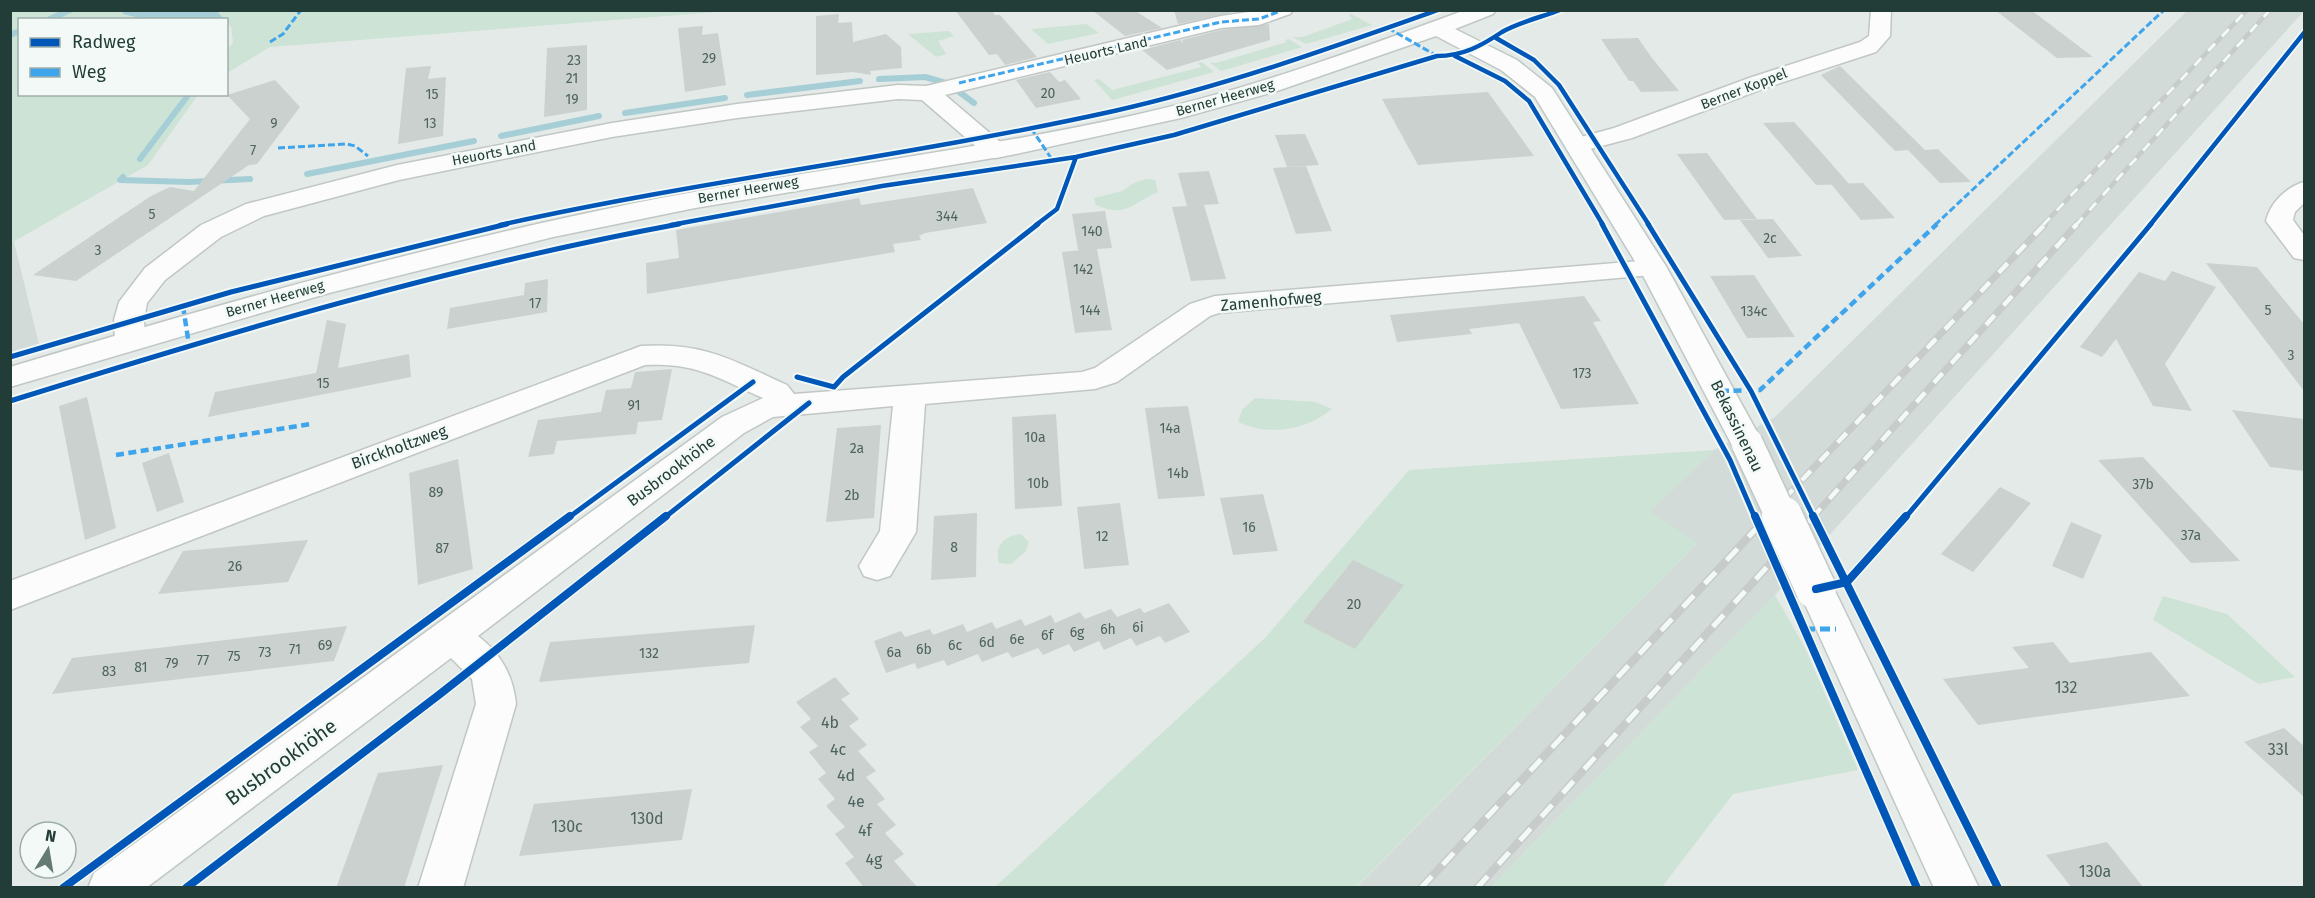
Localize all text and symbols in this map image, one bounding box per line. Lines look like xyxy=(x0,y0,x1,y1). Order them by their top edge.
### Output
legend xyxy=(18,18,228,96)
text: Radweg xyxy=(72,31,136,53)
street label: Heuorts Land xyxy=(1063,33,1149,69)
house number: 29 xyxy=(702,50,716,67)
house number: 23 xyxy=(567,52,581,69)
text: Weg xyxy=(72,61,106,83)
street label: Berner Koppel xyxy=(1698,65,1790,113)
house number: 21 xyxy=(566,70,578,87)
street label: Berner Heerweg xyxy=(1174,76,1277,120)
house number: 20 xyxy=(1041,85,1056,102)
house number: 15 xyxy=(425,86,439,103)
house number: 19 xyxy=(565,91,579,108)
house number: 9 xyxy=(270,115,278,132)
house number: 13 xyxy=(423,115,437,132)
street label: Heuorts Land xyxy=(451,137,537,169)
house number: 7 xyxy=(250,142,256,159)
street label: Berner Heerweg xyxy=(696,173,800,207)
house number: 5 xyxy=(148,206,156,223)
house number: 344 xyxy=(936,208,958,225)
house number: 140 xyxy=(1081,223,1103,240)
house number: 2c xyxy=(1763,230,1777,247)
house number: 3 xyxy=(95,242,102,259)
house number: 142 xyxy=(1073,261,1093,278)
street label: Berner Heerweg xyxy=(224,277,327,321)
street label: Zamenhofweg xyxy=(1220,287,1323,315)
house number: 17 xyxy=(529,295,541,312)
house number: 144 xyxy=(1080,302,1101,319)
house number: 5 xyxy=(2264,302,2272,319)
house number: 134c xyxy=(1740,303,1768,320)
house number: 3 xyxy=(2288,347,2295,364)
house number: 173 xyxy=(1572,365,1592,382)
house number: 15 xyxy=(316,375,330,392)
street label: Bekassinenau xyxy=(1707,377,1767,475)
house number: 91 xyxy=(627,397,641,414)
house number: 14a xyxy=(1159,420,1181,437)
street label: Birckholtzweg xyxy=(349,421,450,473)
house number: 10a xyxy=(1024,429,1046,446)
street label: Busbrookhöhe xyxy=(623,432,719,510)
house number: 2a xyxy=(850,440,864,457)
house number: 14b xyxy=(1167,465,1189,482)
house number: 10b xyxy=(1027,475,1049,492)
house number: 37b xyxy=(2132,476,2154,493)
house number: 89 xyxy=(429,484,443,501)
house number: 2b xyxy=(844,487,860,504)
house number: 16 xyxy=(1242,519,1256,536)
house number: 37a xyxy=(2181,527,2201,544)
house number: 12 xyxy=(1096,528,1109,545)
house number: 8 xyxy=(950,539,958,556)
house number: 87 xyxy=(435,540,449,557)
house number: 26 xyxy=(228,558,242,575)
house number: 20 xyxy=(1347,596,1362,613)
house number: 6i xyxy=(1132,619,1144,636)
house number: 6h xyxy=(1100,621,1116,638)
house number: 6g xyxy=(1070,624,1085,641)
house number: 6f xyxy=(1041,627,1054,644)
house number: 6e xyxy=(1009,631,1025,648)
house number: 6d xyxy=(979,634,995,651)
house number: 69 xyxy=(318,637,332,654)
house number: 6c xyxy=(948,637,962,654)
house number: 71 xyxy=(289,641,301,658)
house number: 6b xyxy=(916,641,932,658)
house number: 73 xyxy=(258,644,272,661)
house number: 6a xyxy=(886,644,902,661)
house number: 132 xyxy=(639,645,659,662)
house number: 75 xyxy=(227,648,241,665)
house number: 77 xyxy=(197,652,209,669)
house number: 79 xyxy=(165,655,179,672)
house number: 81 xyxy=(134,659,148,676)
house number: 83 xyxy=(102,663,116,680)
house number: 132 xyxy=(2055,678,2077,697)
house number: 4b xyxy=(821,713,839,732)
street label: Busbrookhöhe xyxy=(221,714,341,810)
house number: 4c xyxy=(830,740,846,759)
house number: 33l xyxy=(2268,740,2289,759)
house number: 4d xyxy=(837,766,855,785)
house number: 4e xyxy=(847,792,865,811)
house number: 130d xyxy=(630,809,664,828)
house number: 130c xyxy=(551,817,583,836)
north arrow xyxy=(18,820,78,880)
house number: 4f xyxy=(858,821,874,840)
text: N xyxy=(44,825,58,846)
house number: 4g xyxy=(866,850,883,869)
house number: 130a xyxy=(2079,862,2111,881)

